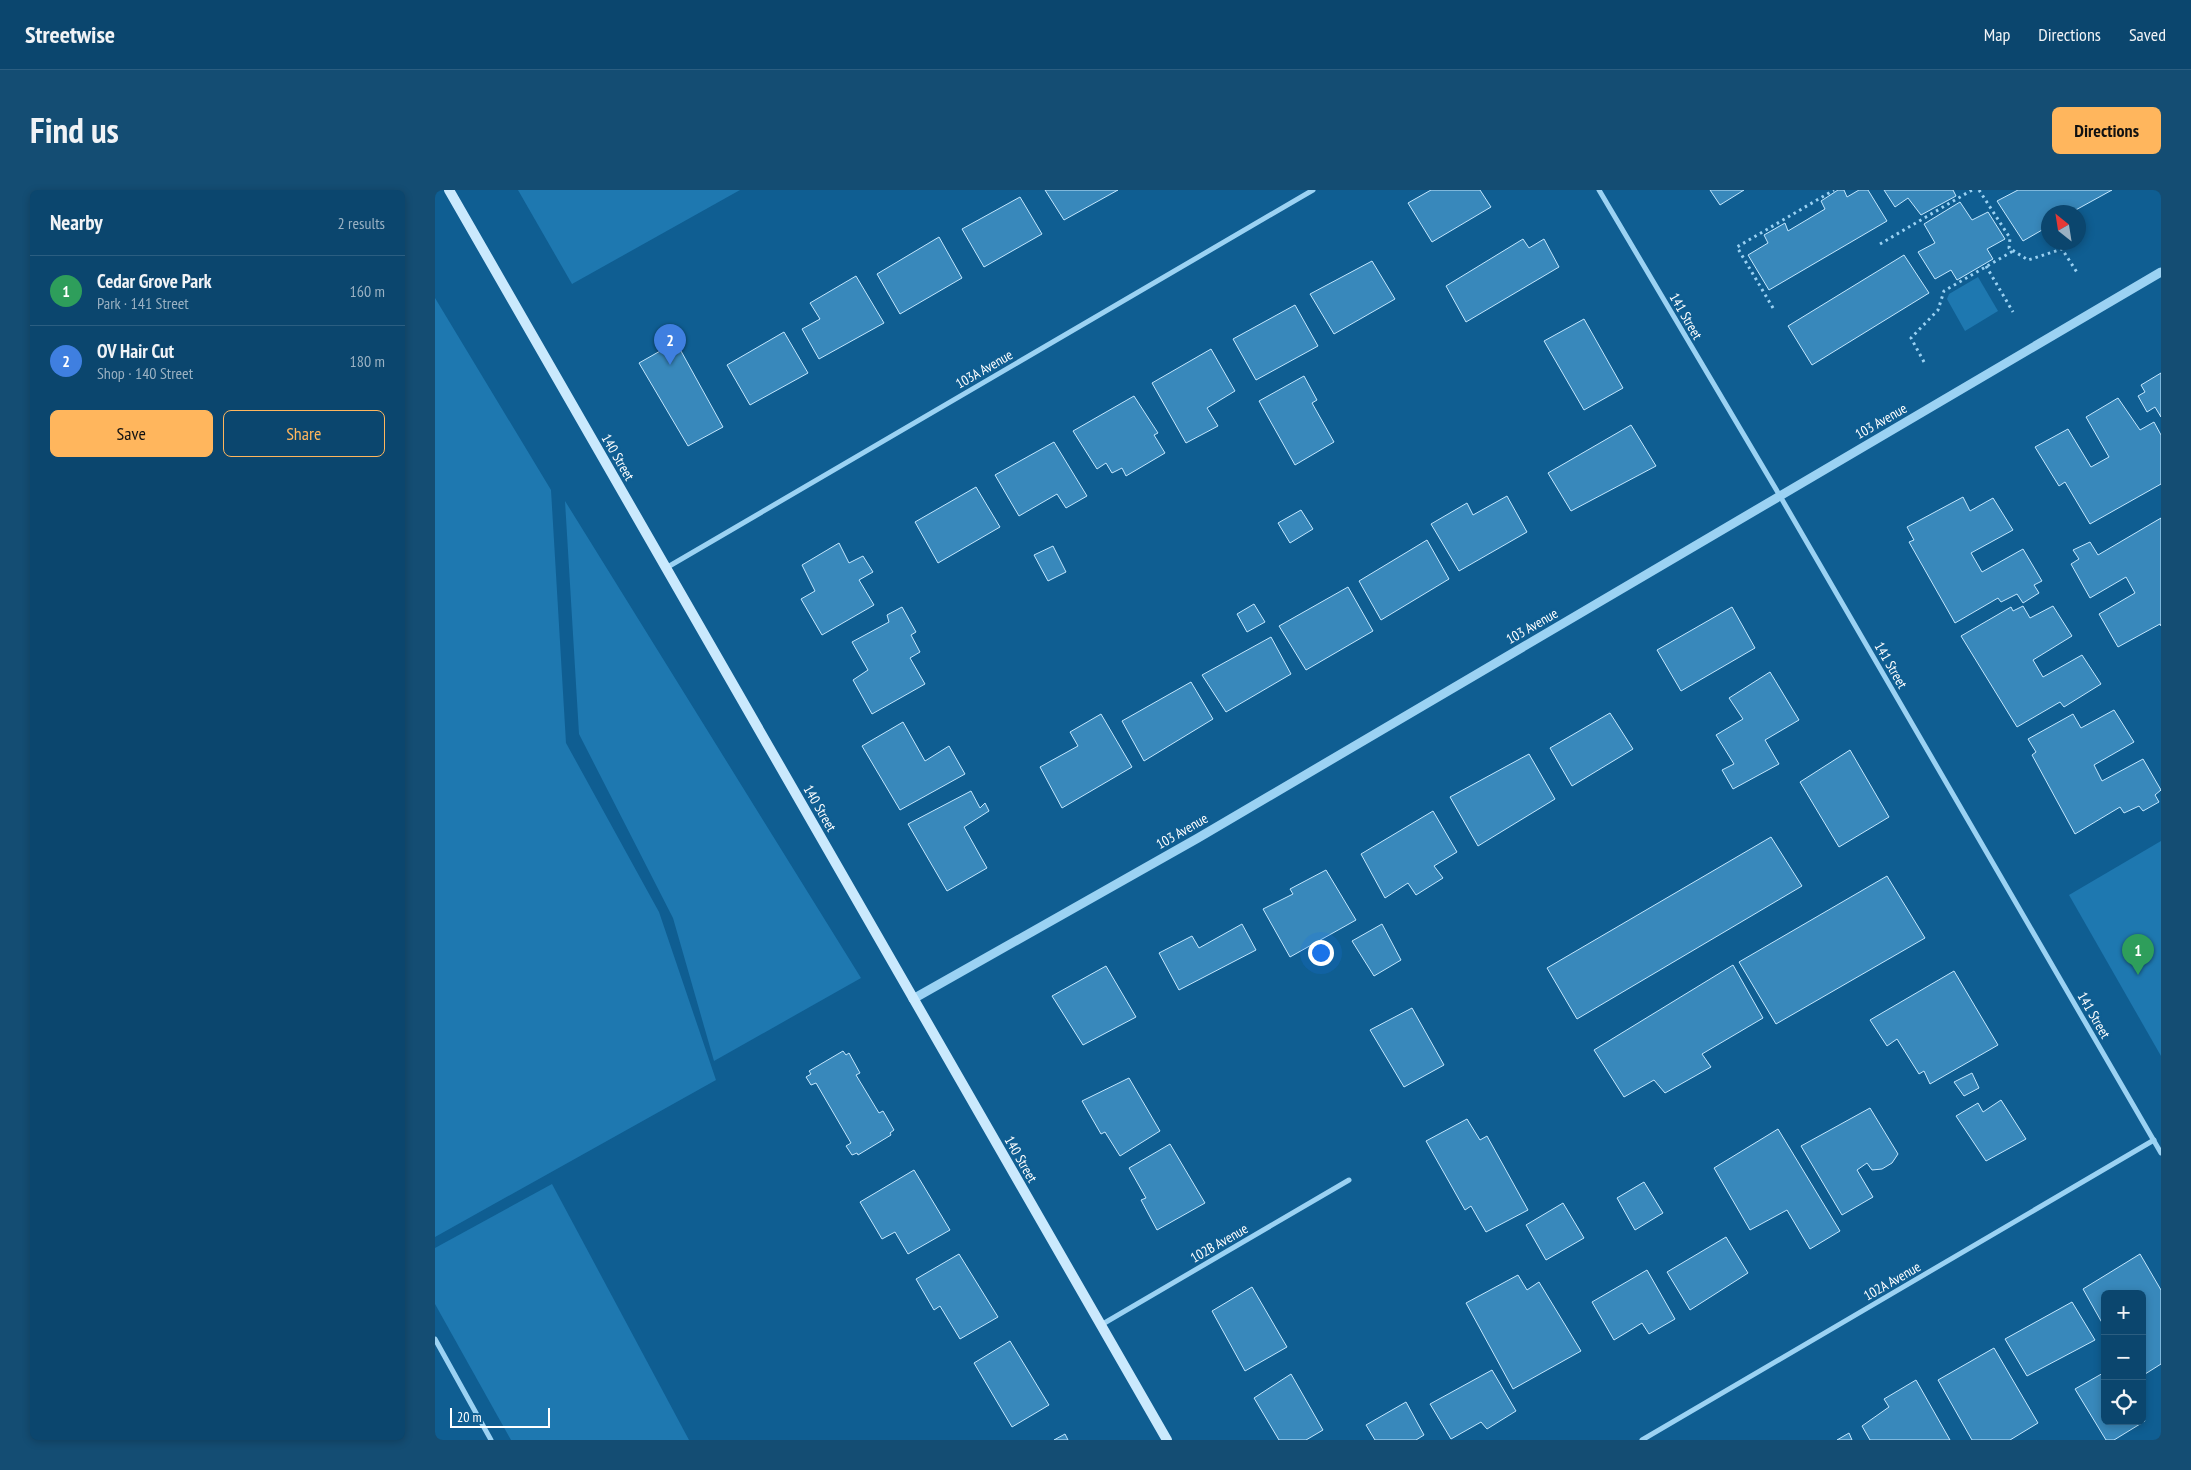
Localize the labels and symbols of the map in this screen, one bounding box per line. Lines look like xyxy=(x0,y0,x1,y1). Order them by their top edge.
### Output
north arrow xyxy=(2041,205,2086,250)
street label: 141 Street xyxy=(1665,289,1707,343)
pin: 2 xyxy=(654,324,686,365)
street label: 103A Avenue xyxy=(952,345,1016,393)
street label: 103 Avenue xyxy=(1852,399,1910,443)
street label: 140 Street xyxy=(597,430,639,484)
street label: 103 Avenue xyxy=(1503,604,1561,648)
street label: 141 Street xyxy=(1870,638,1912,692)
street label: 140 Street xyxy=(799,781,841,835)
street label: 103 Avenue xyxy=(1153,809,1211,853)
pin: 1 xyxy=(2122,934,2154,975)
your location xyxy=(1308,940,1334,966)
street label: 141 Street xyxy=(2073,988,2115,1042)
street label: 140 Street xyxy=(1000,1132,1042,1186)
street label: 102B Avenue xyxy=(1187,1219,1251,1267)
street label: 102A Avenue xyxy=(1860,1257,1924,1305)
scale bar xyxy=(450,1405,550,1428)

